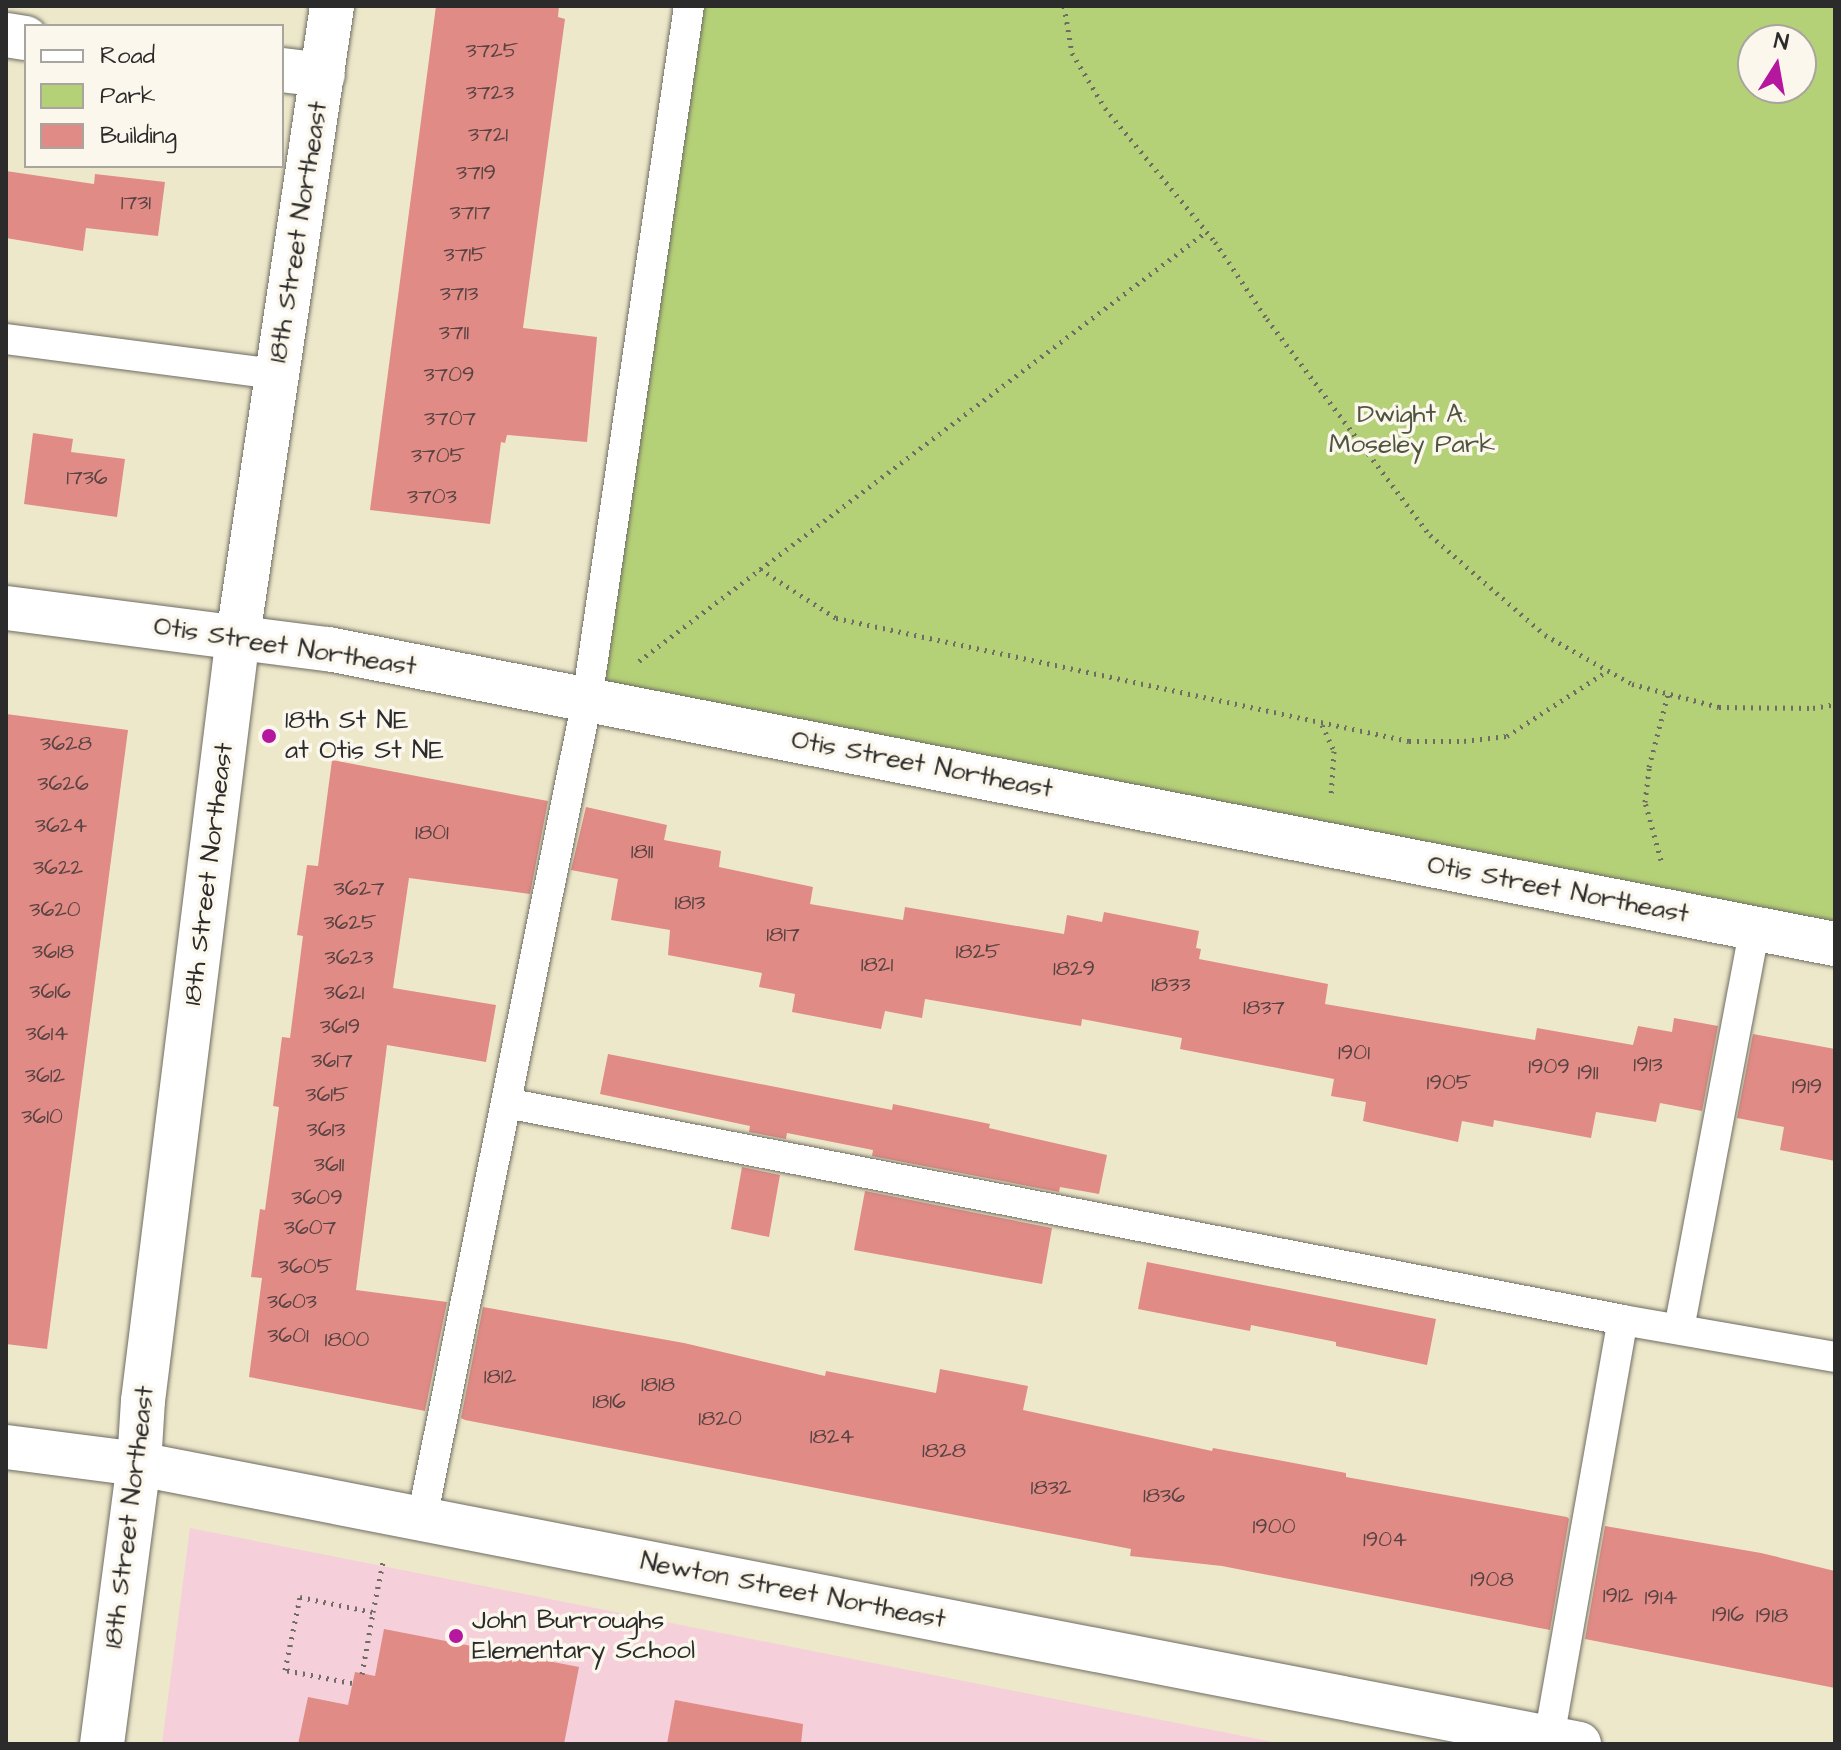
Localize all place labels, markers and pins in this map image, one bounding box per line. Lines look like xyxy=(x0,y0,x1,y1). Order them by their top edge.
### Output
place label: 18th St NE at Otis St NE xyxy=(285,705,444,766)
marker: 18th St NE at Otis St NE xyxy=(260,727,278,745)
place label: John Burroughs Elementary School xyxy=(472,1605,695,1666)
marker: John Burroughs Elementary School xyxy=(447,1627,465,1645)

